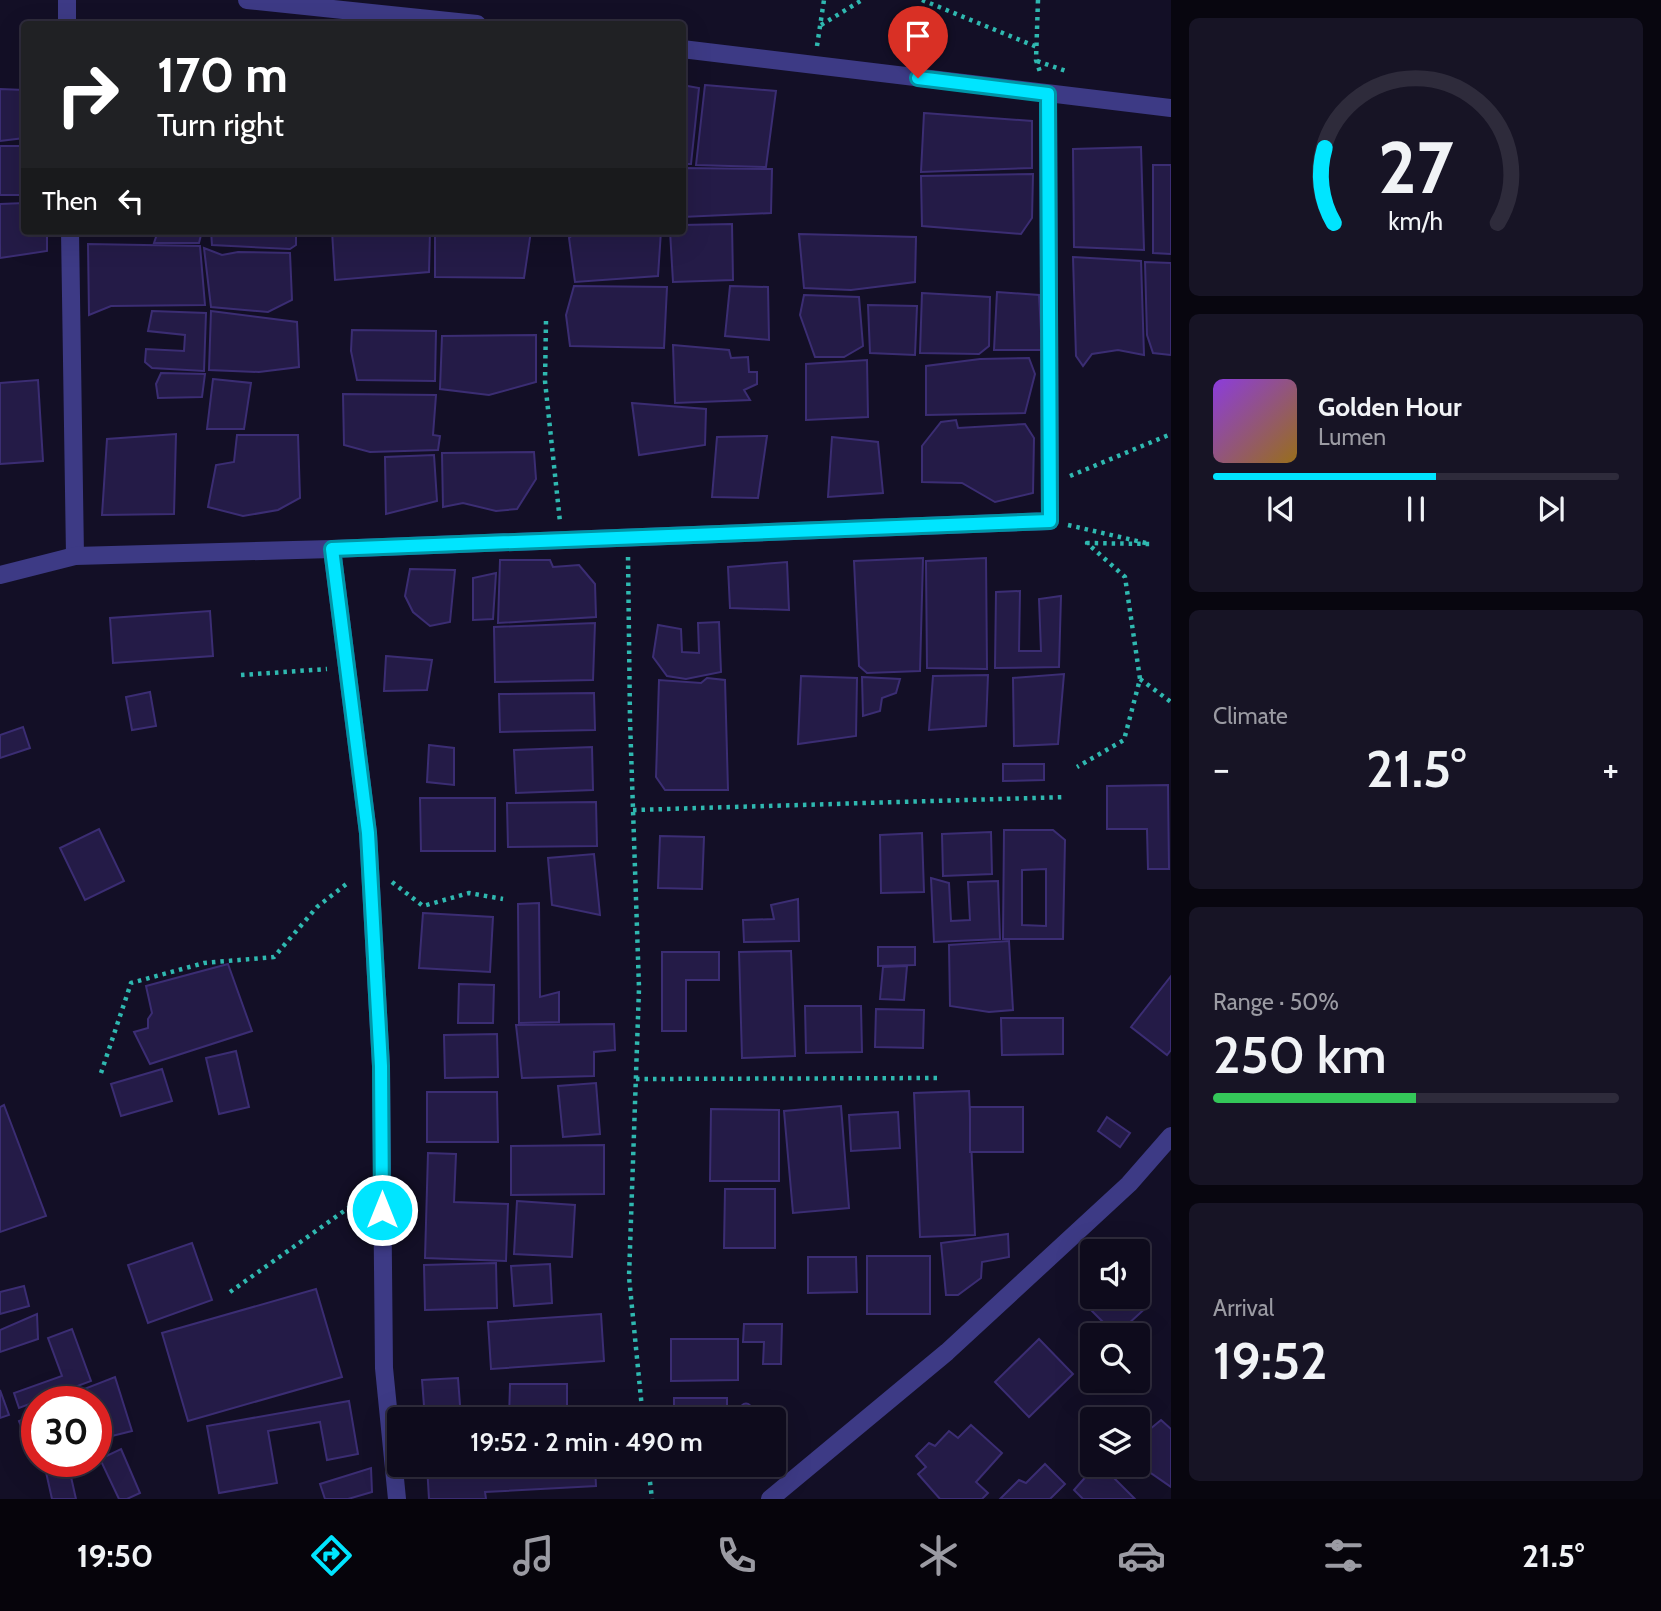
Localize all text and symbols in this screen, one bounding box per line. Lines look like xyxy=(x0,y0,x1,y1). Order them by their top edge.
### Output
pin xyxy=(888,6,948,78)
icon: arrive xyxy=(899,17,937,55)
text: 170 m xyxy=(157,45,288,104)
icon: right xyxy=(42,49,133,140)
text: Turn right xyxy=(157,105,284,144)
text: 27 xyxy=(1378,123,1454,211)
icon: left xyxy=(112,182,150,220)
text: Then xyxy=(42,185,98,217)
text: km/h xyxy=(1389,206,1443,236)
text: Golden Hour xyxy=(1318,391,1461,423)
text: Lumen xyxy=(1318,423,1386,451)
icon: previous xyxy=(1262,490,1300,528)
icon: pause xyxy=(1397,490,1435,528)
icon: next xyxy=(1532,490,1570,528)
text: Climate xyxy=(1213,702,1288,730)
text: 21.5° xyxy=(1366,737,1466,800)
text: − xyxy=(1213,745,1230,792)
text: + xyxy=(1602,745,1619,792)
text: Range · 50% xyxy=(1213,988,1339,1016)
text: 250 km xyxy=(1213,1023,1387,1086)
position arrow xyxy=(345,1173,419,1247)
map controls xyxy=(1080,1239,1150,1477)
button: sound xyxy=(1080,1239,1150,1309)
text: Arrival xyxy=(1213,1294,1274,1322)
button: search xyxy=(1080,1323,1150,1393)
text: 19:52 xyxy=(1213,1329,1327,1392)
speed limit sign: 30 xyxy=(21,1386,112,1477)
button: layers xyxy=(1080,1407,1150,1477)
text: 19:52 · 2 min · 490 m xyxy=(470,1426,703,1458)
icon: directions xyxy=(307,1531,356,1580)
icon: music xyxy=(509,1531,558,1580)
icon: phone xyxy=(712,1531,761,1580)
icon: climate xyxy=(914,1531,963,1580)
icon: car xyxy=(1117,1531,1166,1580)
icon: filters xyxy=(1319,1531,1368,1580)
text: 19:50 xyxy=(77,1536,153,1575)
text: 21.5° xyxy=(1522,1536,1584,1575)

